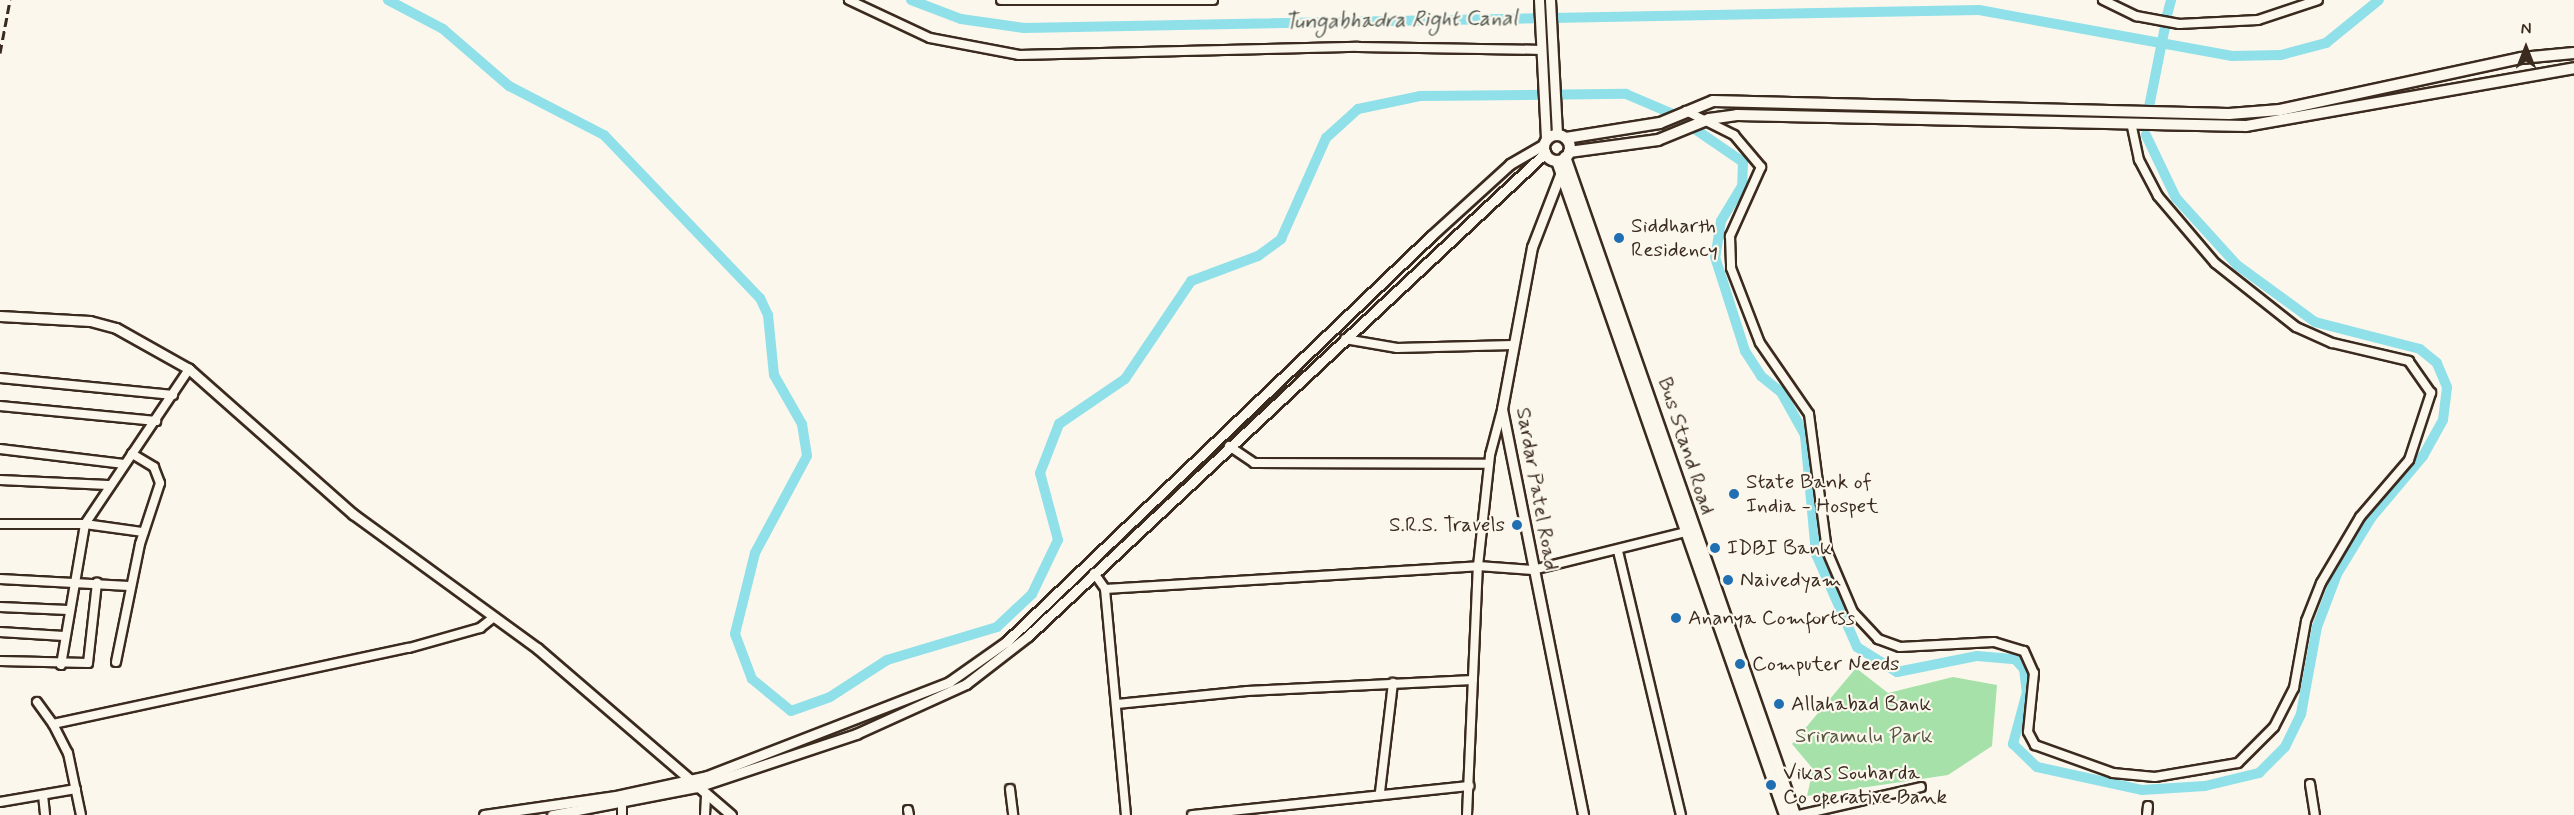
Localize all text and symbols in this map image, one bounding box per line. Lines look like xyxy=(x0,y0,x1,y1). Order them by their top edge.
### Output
water label: Tungabhadra Right Canal xyxy=(1282,6,1520,36)
north arrow xyxy=(2496,18,2556,78)
text: N xyxy=(2521,19,2531,40)
place label: Siddharth Residency xyxy=(1631,213,1718,263)
marker: Siddharth Residency xyxy=(1612,231,1626,245)
street label: Bus Stand Road xyxy=(1652,375,1720,517)
street label: Sardar Patel Road xyxy=(1511,409,1563,569)
place label: State Bank of India - Hospet xyxy=(1746,469,1879,519)
marker: State Bank of India - Hospet xyxy=(1727,487,1741,501)
place label: S.R.S. Travels xyxy=(1389,512,1505,538)
marker: S.R.S. Travels xyxy=(1510,518,1524,532)
place label: IDBI Bank xyxy=(1727,535,1829,561)
marker: IDBI Bank xyxy=(1708,541,1722,555)
place label: Naivedyam xyxy=(1740,567,1841,593)
marker: Naivedyam xyxy=(1721,573,1735,587)
place label: Ananya Comfortss xyxy=(1688,605,1855,631)
marker: Ananya Comfortss xyxy=(1669,611,1683,625)
place label: Computer Needs xyxy=(1752,651,1900,677)
marker: Computer Needs xyxy=(1733,657,1747,671)
place label: Allahabad Bank xyxy=(1791,691,1931,717)
marker: Allahabad Bank xyxy=(1772,697,1786,711)
park label: Sriramulu Park xyxy=(1797,723,1931,749)
place label: Vikas Souharda Co operative Bank xyxy=(1783,760,1944,810)
marker: Vikas Souharda Co operative Bank xyxy=(1764,778,1778,792)

